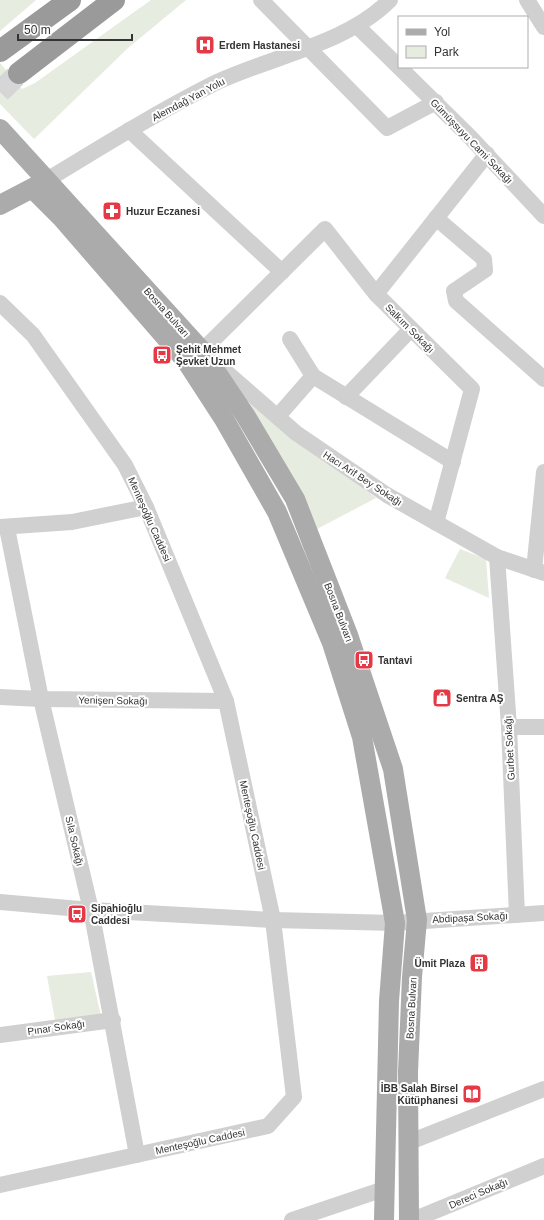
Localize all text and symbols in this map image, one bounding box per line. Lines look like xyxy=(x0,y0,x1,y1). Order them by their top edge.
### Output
scale bar xyxy=(18,16,132,42)
legend xyxy=(398,16,528,68)
text: 50 m xyxy=(24,23,51,37)
text: Yol xyxy=(434,25,450,39)
hospital icon: Erdem Hastanesi xyxy=(194,34,216,56)
place label: Erdem Hastanesi xyxy=(219,40,300,51)
text: Park xyxy=(434,45,460,59)
street label: Alemdağ Yan Yolu xyxy=(150,76,226,123)
street label: Gümüşsuyu Cami Sokağı xyxy=(428,97,515,186)
pharmacy icon: Huzur Eczanesi xyxy=(101,200,123,222)
place label: Huzur Eczanesi xyxy=(126,206,200,217)
street label: Bosna Bulvarı xyxy=(142,286,192,339)
street label: Salkım Sokağı xyxy=(383,302,436,355)
bus stop icon: Şehit Mehmet Şevket Uzun xyxy=(151,344,173,366)
place label: Şehit Mehmet Şevket Uzun xyxy=(176,344,242,367)
street label: Hacı Arif Bey Sokağı xyxy=(321,449,404,508)
street label: Menteşoğlu Caddesi xyxy=(126,475,173,563)
street label: Bosna Bulvarı xyxy=(322,581,355,643)
bus stop icon: Tantavi xyxy=(353,649,375,671)
place label: Tantavi xyxy=(378,655,412,666)
shop icon: Sentra AŞ xyxy=(431,687,453,709)
place label: Sentra AŞ xyxy=(456,693,504,704)
street label: Yenişen Sokağı xyxy=(78,694,148,707)
street label: Gurbet Sokağı xyxy=(502,715,517,780)
street label: Menteşoğlu Caddesi xyxy=(238,779,267,871)
street label: Sıla Sokağı xyxy=(63,815,86,867)
bus stop icon: Sipahioğlu Caddesi xyxy=(66,903,88,925)
place label: Sipahioğlu Caddesi xyxy=(91,903,142,926)
street label: Abdipaşa Sokağı xyxy=(432,910,508,925)
building icon: Ümit Plaza xyxy=(468,952,490,974)
place label: Ümit Plaza xyxy=(414,957,465,969)
street label: Bosna Bulvarı xyxy=(404,977,419,1039)
street label: Pınar Sokağı xyxy=(27,1018,85,1037)
place label: İBB Salah Birsel Kütüphanesi xyxy=(381,1082,458,1106)
library icon: İBB Salah Birsel Kütüphanesi xyxy=(461,1083,483,1105)
street label: Menteşoğlu Caddesi xyxy=(154,1127,246,1156)
street label: Dereci Sokağı xyxy=(447,1176,509,1211)

